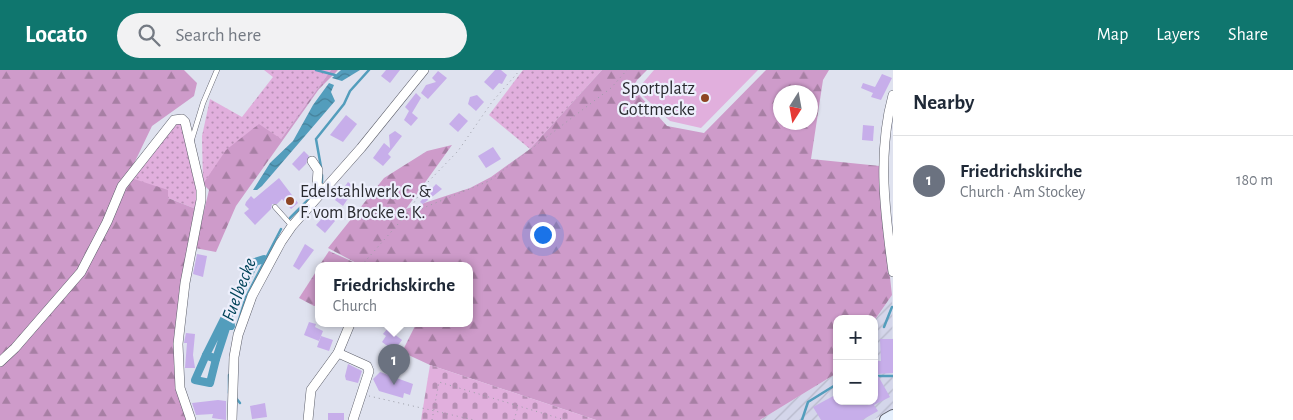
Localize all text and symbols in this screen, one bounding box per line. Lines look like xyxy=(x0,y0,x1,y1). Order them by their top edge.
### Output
search box xyxy=(117,13,467,58)
icon: search xyxy=(135,21,163,49)
text: Locato xyxy=(25,23,87,47)
text: Search here xyxy=(175,26,261,45)
text: Map xyxy=(1097,26,1128,44)
text: Layers xyxy=(1156,26,1200,44)
text: Share xyxy=(1228,26,1268,44)
place label: Sportplatz Gottmecke xyxy=(618,80,695,119)
north arrow xyxy=(773,85,818,130)
marker: Sportplatz Gottmecke xyxy=(699,92,711,104)
text: Nearby xyxy=(913,92,974,113)
text: Friedrichskirche xyxy=(960,162,1082,181)
text: 1 xyxy=(926,172,932,188)
text: 180 m xyxy=(1236,172,1273,188)
place label: Edelstahlwerk C. & F. vom Brocke e. K. xyxy=(300,183,431,222)
text: Church · Am Stockey xyxy=(960,184,1085,200)
marker: Edelstahlwerk C. & F. vom Brocke e. K. xyxy=(284,195,296,207)
your location xyxy=(530,222,556,248)
water label: Fuelbecke xyxy=(219,255,260,324)
popup xyxy=(315,262,473,327)
text: Friedrichskirche xyxy=(333,276,455,295)
text: Church xyxy=(333,298,377,314)
map controls xyxy=(833,315,878,405)
button: + xyxy=(833,315,878,360)
pin: 1 xyxy=(378,344,410,385)
button: − xyxy=(833,360,878,405)

